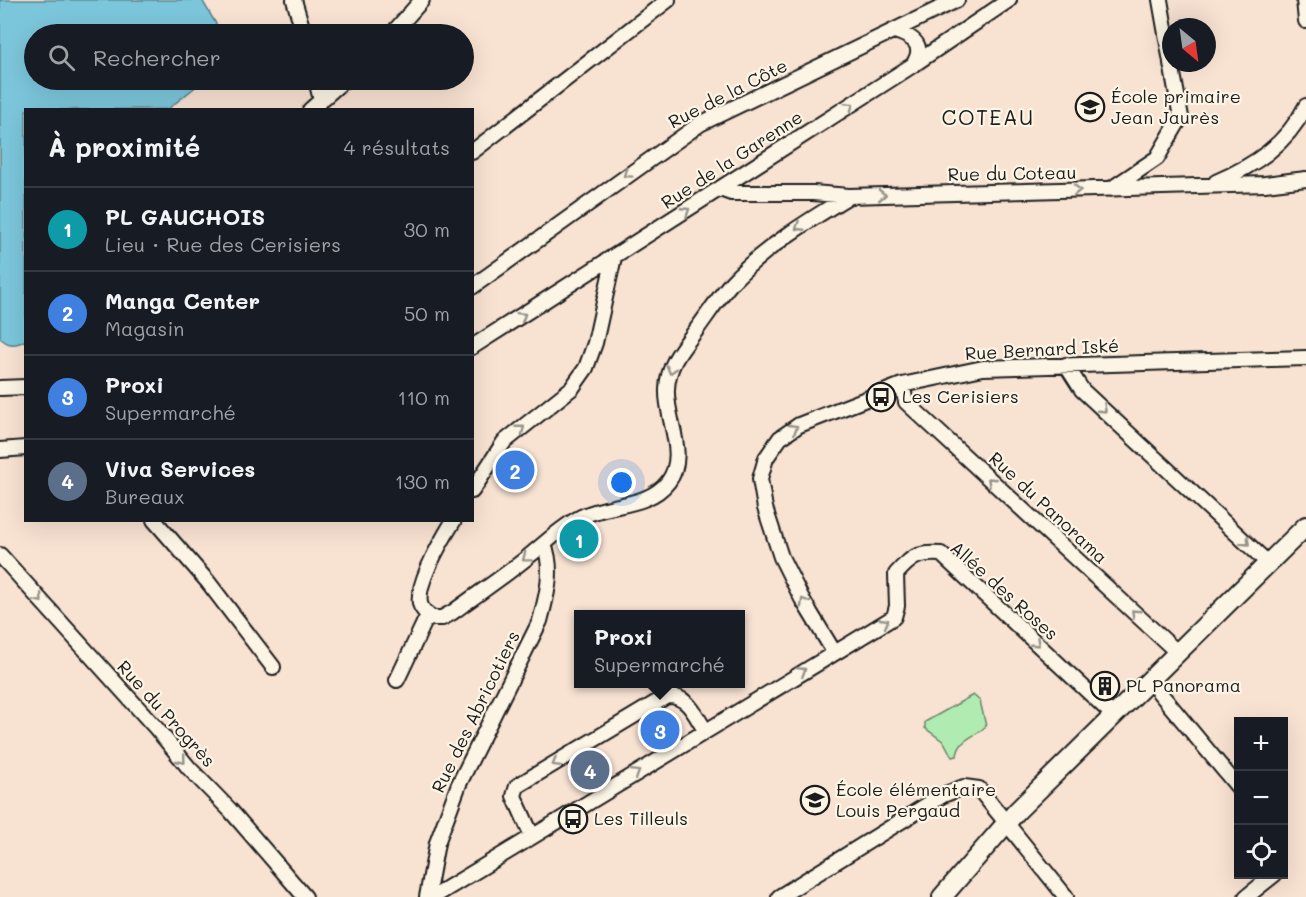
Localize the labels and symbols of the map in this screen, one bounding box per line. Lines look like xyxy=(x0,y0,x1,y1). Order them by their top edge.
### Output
north arrow xyxy=(1162,18,1216,72)
street label: Rue de la Côte xyxy=(664,53,791,133)
place label: École primaire Jean Jaurès xyxy=(1111,84,1241,129)
school or university icon: École primaire Jean Jaurès xyxy=(1074,91,1106,123)
one-way arrow xyxy=(844,101,854,113)
district label: COTEAU xyxy=(942,103,1034,130)
street label: Rue de la Garenne xyxy=(656,104,807,214)
street label: Rue du Coteau xyxy=(947,160,1077,186)
one-way arrow xyxy=(623,167,634,178)
one-way arrow xyxy=(1073,184,1082,196)
one-way arrow xyxy=(878,189,887,201)
one-way arrow xyxy=(680,206,690,218)
one-way arrow xyxy=(795,220,806,231)
one-way arrow xyxy=(515,312,526,323)
street label: Rue Bernard Iské xyxy=(964,333,1120,365)
one-way arrow xyxy=(666,364,678,375)
bus stop icon: Les Cerisiers xyxy=(865,381,897,413)
place label: Les Cerisiers xyxy=(902,384,1019,408)
one-way arrow xyxy=(1096,402,1107,413)
one-way arrow xyxy=(788,424,798,436)
one-way arrow xyxy=(514,426,525,437)
street label: Rue du Panorama xyxy=(984,446,1113,569)
pin: 2 xyxy=(496,448,534,492)
your location xyxy=(607,468,636,497)
one-way arrow xyxy=(988,477,999,488)
pin: 1 xyxy=(560,516,598,562)
street label: Allée des Roses xyxy=(946,535,1064,645)
one-way arrow xyxy=(1239,535,1249,546)
one-way arrow xyxy=(522,551,533,562)
one-way arrow xyxy=(32,592,43,603)
one-way arrow xyxy=(799,598,811,608)
one-way arrow xyxy=(1131,609,1141,620)
one-way arrow xyxy=(879,618,889,629)
street label: Rue des Abricotiers xyxy=(425,627,525,797)
one-way arrow xyxy=(1030,636,1040,647)
street label: Rue du Progrès xyxy=(112,655,221,772)
one-way arrow xyxy=(796,667,806,679)
building icon: PL Panorama xyxy=(1089,670,1121,702)
place label: PL Panorama xyxy=(1126,673,1241,697)
pin: 3 xyxy=(640,708,680,752)
pin: 4 xyxy=(570,748,610,792)
one-way arrow xyxy=(175,754,186,765)
one-way arrow xyxy=(552,755,562,767)
one-way arrow xyxy=(630,768,640,780)
place label: École élémentaire Louis Pergaud xyxy=(836,777,996,822)
school or university icon: École élémentaire Louis Pergaud xyxy=(799,784,831,816)
bus stop icon: Les Tilleuls xyxy=(557,803,589,835)
place label: Les Tilleuls xyxy=(594,806,688,830)

